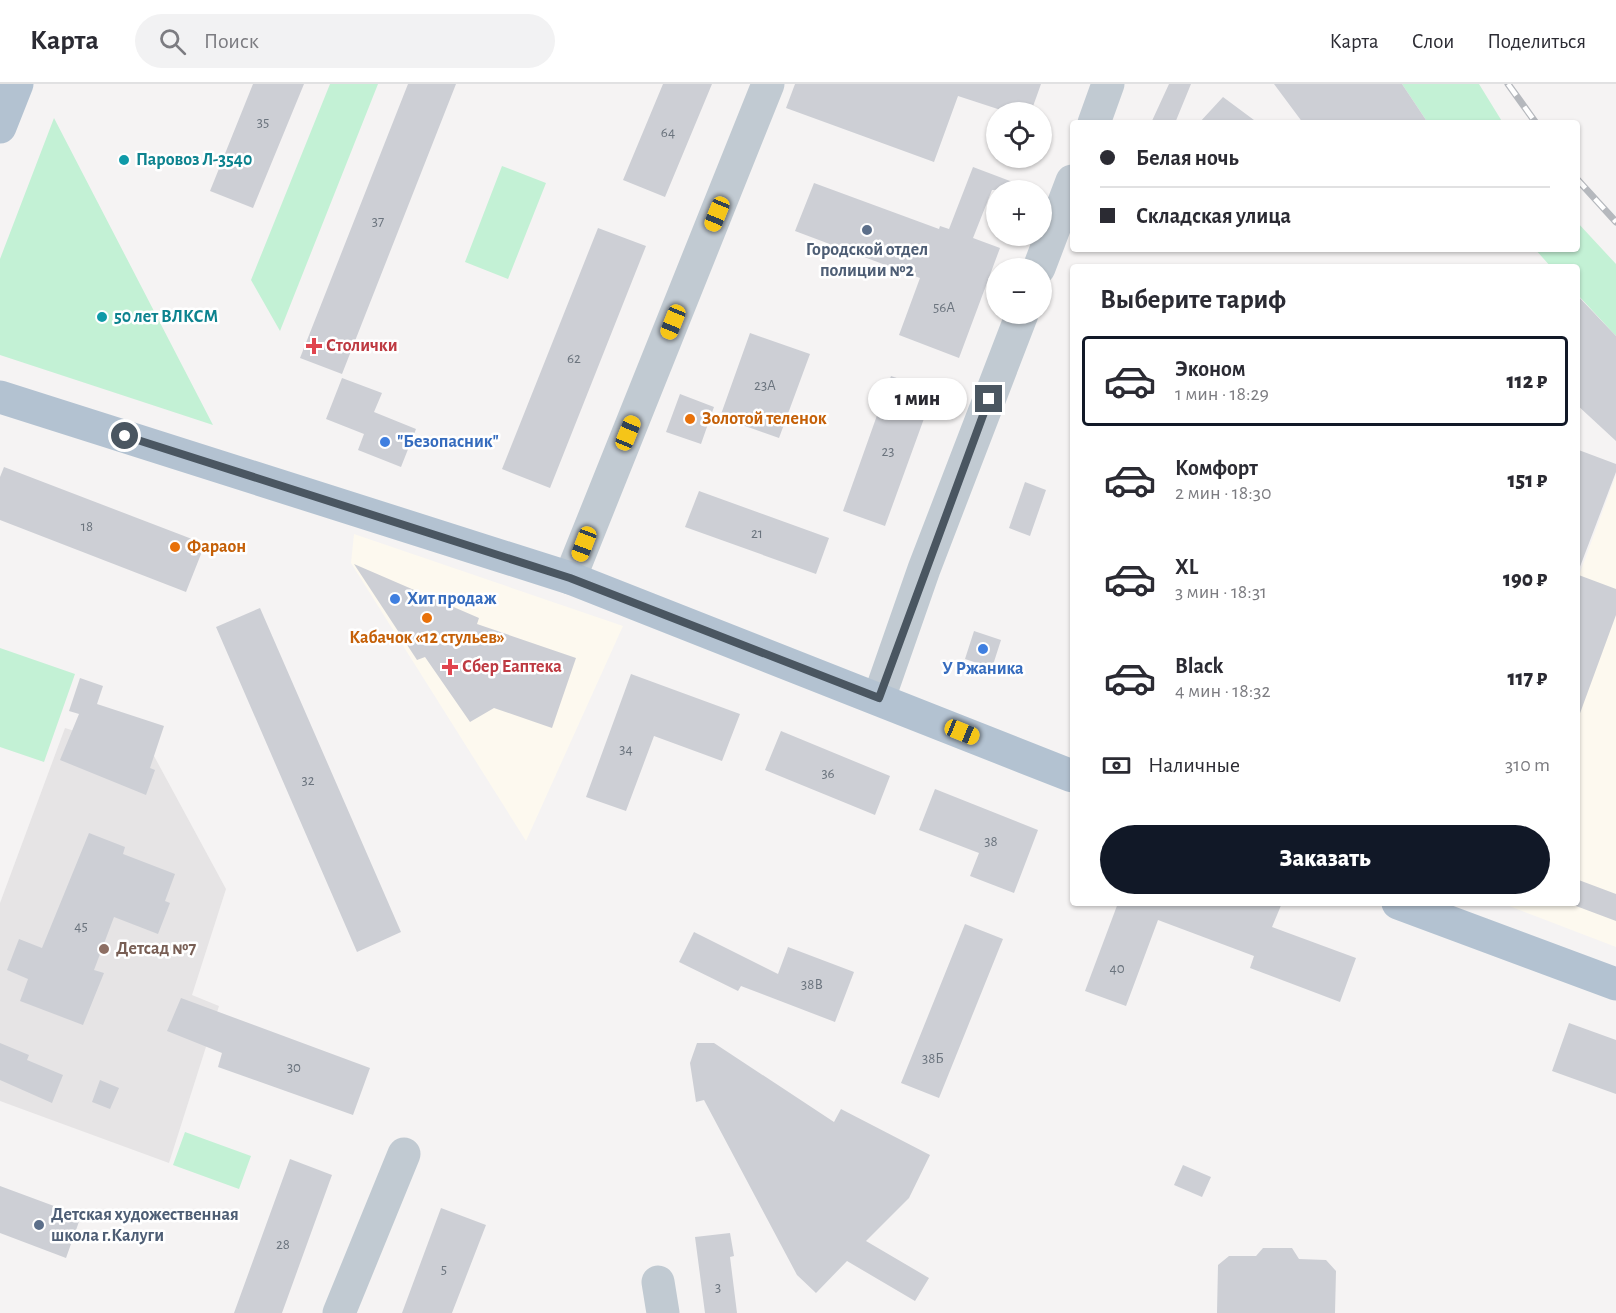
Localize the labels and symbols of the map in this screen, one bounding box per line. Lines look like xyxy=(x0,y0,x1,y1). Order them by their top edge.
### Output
house number: 35 xyxy=(257,115,269,130)
house number: 64 xyxy=(661,125,675,140)
place label: Паровоз Л-3540 xyxy=(136,151,252,169)
marker: Паровоз Л-3540 xyxy=(117,153,131,167)
car xyxy=(702,194,732,234)
house number: 37 xyxy=(372,214,384,229)
marker: Городской отдел полиции №2 xyxy=(860,223,874,237)
place label: Городской отдел полиции №2 xyxy=(806,241,928,280)
house number: 56А xyxy=(933,300,955,315)
car xyxy=(658,302,688,342)
place label: 50 лет ВЛКСМ xyxy=(114,308,218,326)
marker: 50 лет ВЛКСМ xyxy=(95,310,109,324)
place label: Столички xyxy=(326,337,398,355)
marker: Столички xyxy=(307,339,321,353)
house number: 62 xyxy=(567,351,581,366)
house number: 23А xyxy=(754,378,776,393)
callout: 1 мин xyxy=(869,378,968,420)
route end xyxy=(975,385,1002,412)
place label: Золотой теленок xyxy=(702,410,827,428)
marker: Золотой теленок xyxy=(683,412,697,426)
car xyxy=(613,413,643,453)
route start xyxy=(111,422,138,449)
place label: "Безопасник" xyxy=(397,433,499,451)
marker: "Безопасник" xyxy=(378,435,392,449)
house number: 23 xyxy=(881,444,895,459)
house number: 18 xyxy=(81,519,93,534)
car xyxy=(569,524,599,564)
house number: 21 xyxy=(751,526,763,541)
place label: Фараон xyxy=(187,538,246,556)
marker: Фараон xyxy=(168,540,182,554)
place label: Хит продаж xyxy=(407,590,497,608)
marker: Хит продаж xyxy=(388,592,402,606)
marker: Кабачок «12 стульев» xyxy=(420,611,434,625)
place label: Кабачок «12 стульев» xyxy=(349,629,505,647)
marker: У Ржаника xyxy=(976,642,990,656)
place label: Сбер Еаптека xyxy=(462,658,562,676)
marker: Сбер Еаптека xyxy=(443,660,457,674)
place label: У Ржаника xyxy=(942,660,1024,678)
car xyxy=(942,717,982,747)
house number: 34 xyxy=(619,742,633,757)
house number: 36 xyxy=(821,766,835,781)
house number: 32 xyxy=(301,773,315,788)
house number: 38 xyxy=(984,834,998,849)
house number: 45 xyxy=(74,919,88,934)
place label: Детсад №7 xyxy=(116,940,196,958)
marker: Детсад №7 xyxy=(97,942,111,956)
house number: 40 xyxy=(1109,961,1125,976)
house number: 38В xyxy=(801,977,823,992)
house number: 38Б xyxy=(922,1051,944,1066)
house number: 30 xyxy=(287,1060,301,1075)
place label: Детская художественная школа г.Калуги xyxy=(51,1206,239,1245)
marker: Детская художественная школа г.Калуги xyxy=(32,1218,46,1232)
house number: 28 xyxy=(276,1237,290,1252)
house number: 5 xyxy=(441,1262,447,1277)
house number: 3 xyxy=(715,1280,721,1295)

